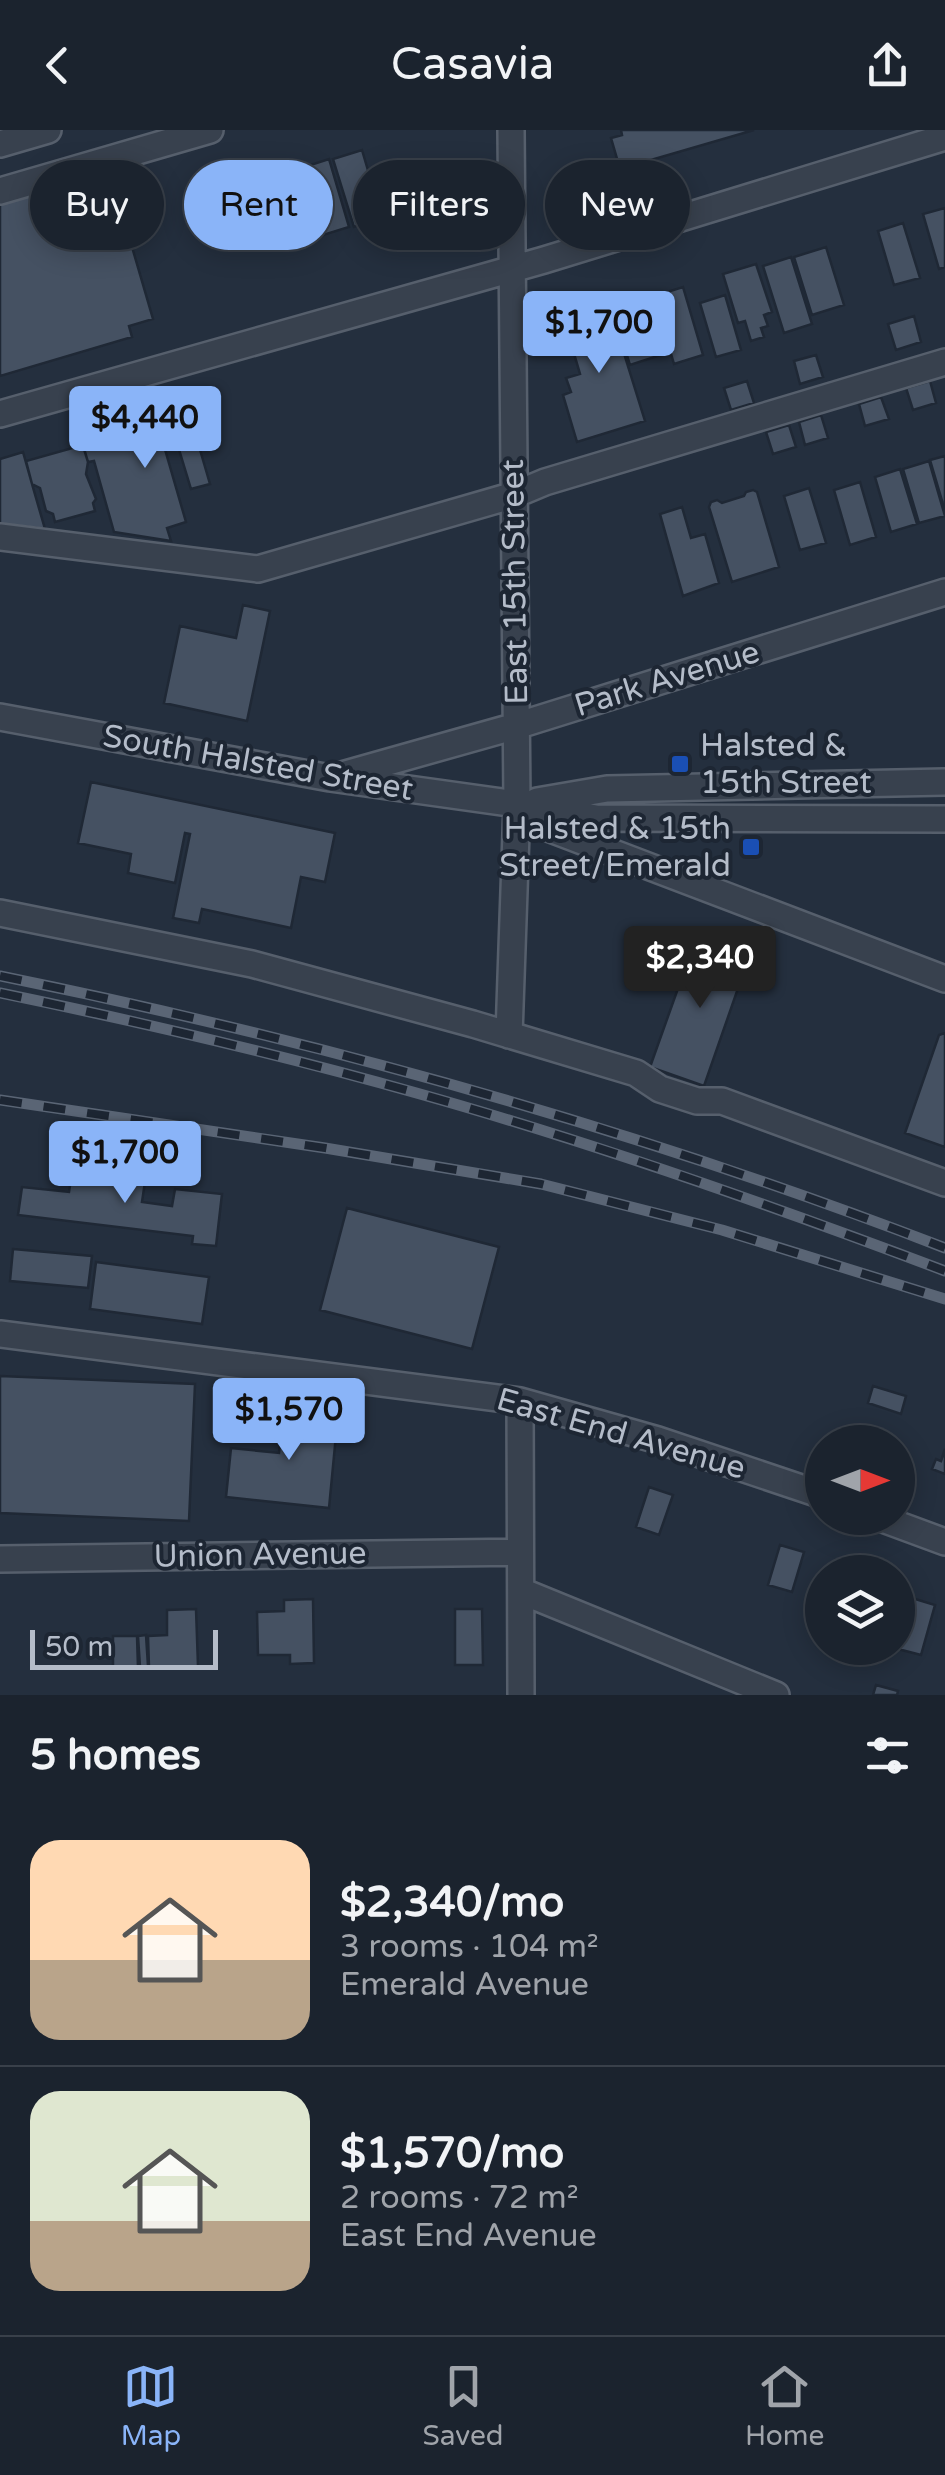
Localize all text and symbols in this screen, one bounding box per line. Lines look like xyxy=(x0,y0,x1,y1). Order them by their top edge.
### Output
icon: back xyxy=(30,38,85,93)
text: Casavia xyxy=(391,38,554,92)
icon: share xyxy=(860,38,915,93)
chip: Buy xyxy=(30,160,164,250)
chip: Rent xyxy=(184,160,333,250)
chip: Filters xyxy=(353,160,525,250)
chip: New xyxy=(545,160,690,250)
pin: $1,700 xyxy=(518,291,680,376)
text: $1,700 xyxy=(545,304,653,342)
pin: $4,440 xyxy=(64,386,226,471)
text: $4,440 xyxy=(91,399,199,437)
street label: East 15th Street xyxy=(494,459,536,705)
street label: Park Avenue xyxy=(570,633,764,725)
street label: South Halsted Street xyxy=(100,717,416,809)
place label: Halsted & 15th Street xyxy=(700,727,872,802)
marker: Halsted & 15th Street xyxy=(669,753,691,775)
place label: Halsted & 15th Street/Emerald xyxy=(499,810,731,885)
marker: Halsted & 15th Street/Emerald xyxy=(740,836,762,858)
pin: $2,340 xyxy=(619,926,781,1011)
text: $2,340 xyxy=(646,939,754,977)
pin: $1,700 xyxy=(44,1121,206,1206)
text: $1,700 xyxy=(71,1134,179,1172)
pin: $1,570 xyxy=(208,1378,370,1463)
street label: East End Avenue xyxy=(492,1380,750,1488)
text: $1,570 xyxy=(235,1391,343,1429)
north arrow xyxy=(805,1425,915,1535)
map controls xyxy=(805,1425,915,1665)
street label: Union Avenue xyxy=(153,1534,367,1576)
button: layers xyxy=(805,1555,915,1665)
scale bar xyxy=(30,1625,218,1670)
text: 50 m xyxy=(45,1630,113,1664)
icon: filters xyxy=(860,1728,915,1783)
text: 5 homes xyxy=(30,1730,201,1781)
text: $2,340/mo xyxy=(340,1877,564,1928)
icon: home xyxy=(110,1880,230,2000)
text: 3 rooms · 104 m² xyxy=(340,1928,599,1966)
text: Emerald Avenue xyxy=(340,1966,589,2004)
text: $1,570/mo xyxy=(340,2128,564,2179)
icon: home xyxy=(110,2131,230,2251)
text: 2 rooms · 72 m² xyxy=(340,2179,579,2217)
text: East End Avenue xyxy=(340,2217,597,2255)
tab: Map xyxy=(121,2359,181,2453)
tab: Saved xyxy=(423,2359,504,2453)
tab: Home xyxy=(745,2359,824,2453)

